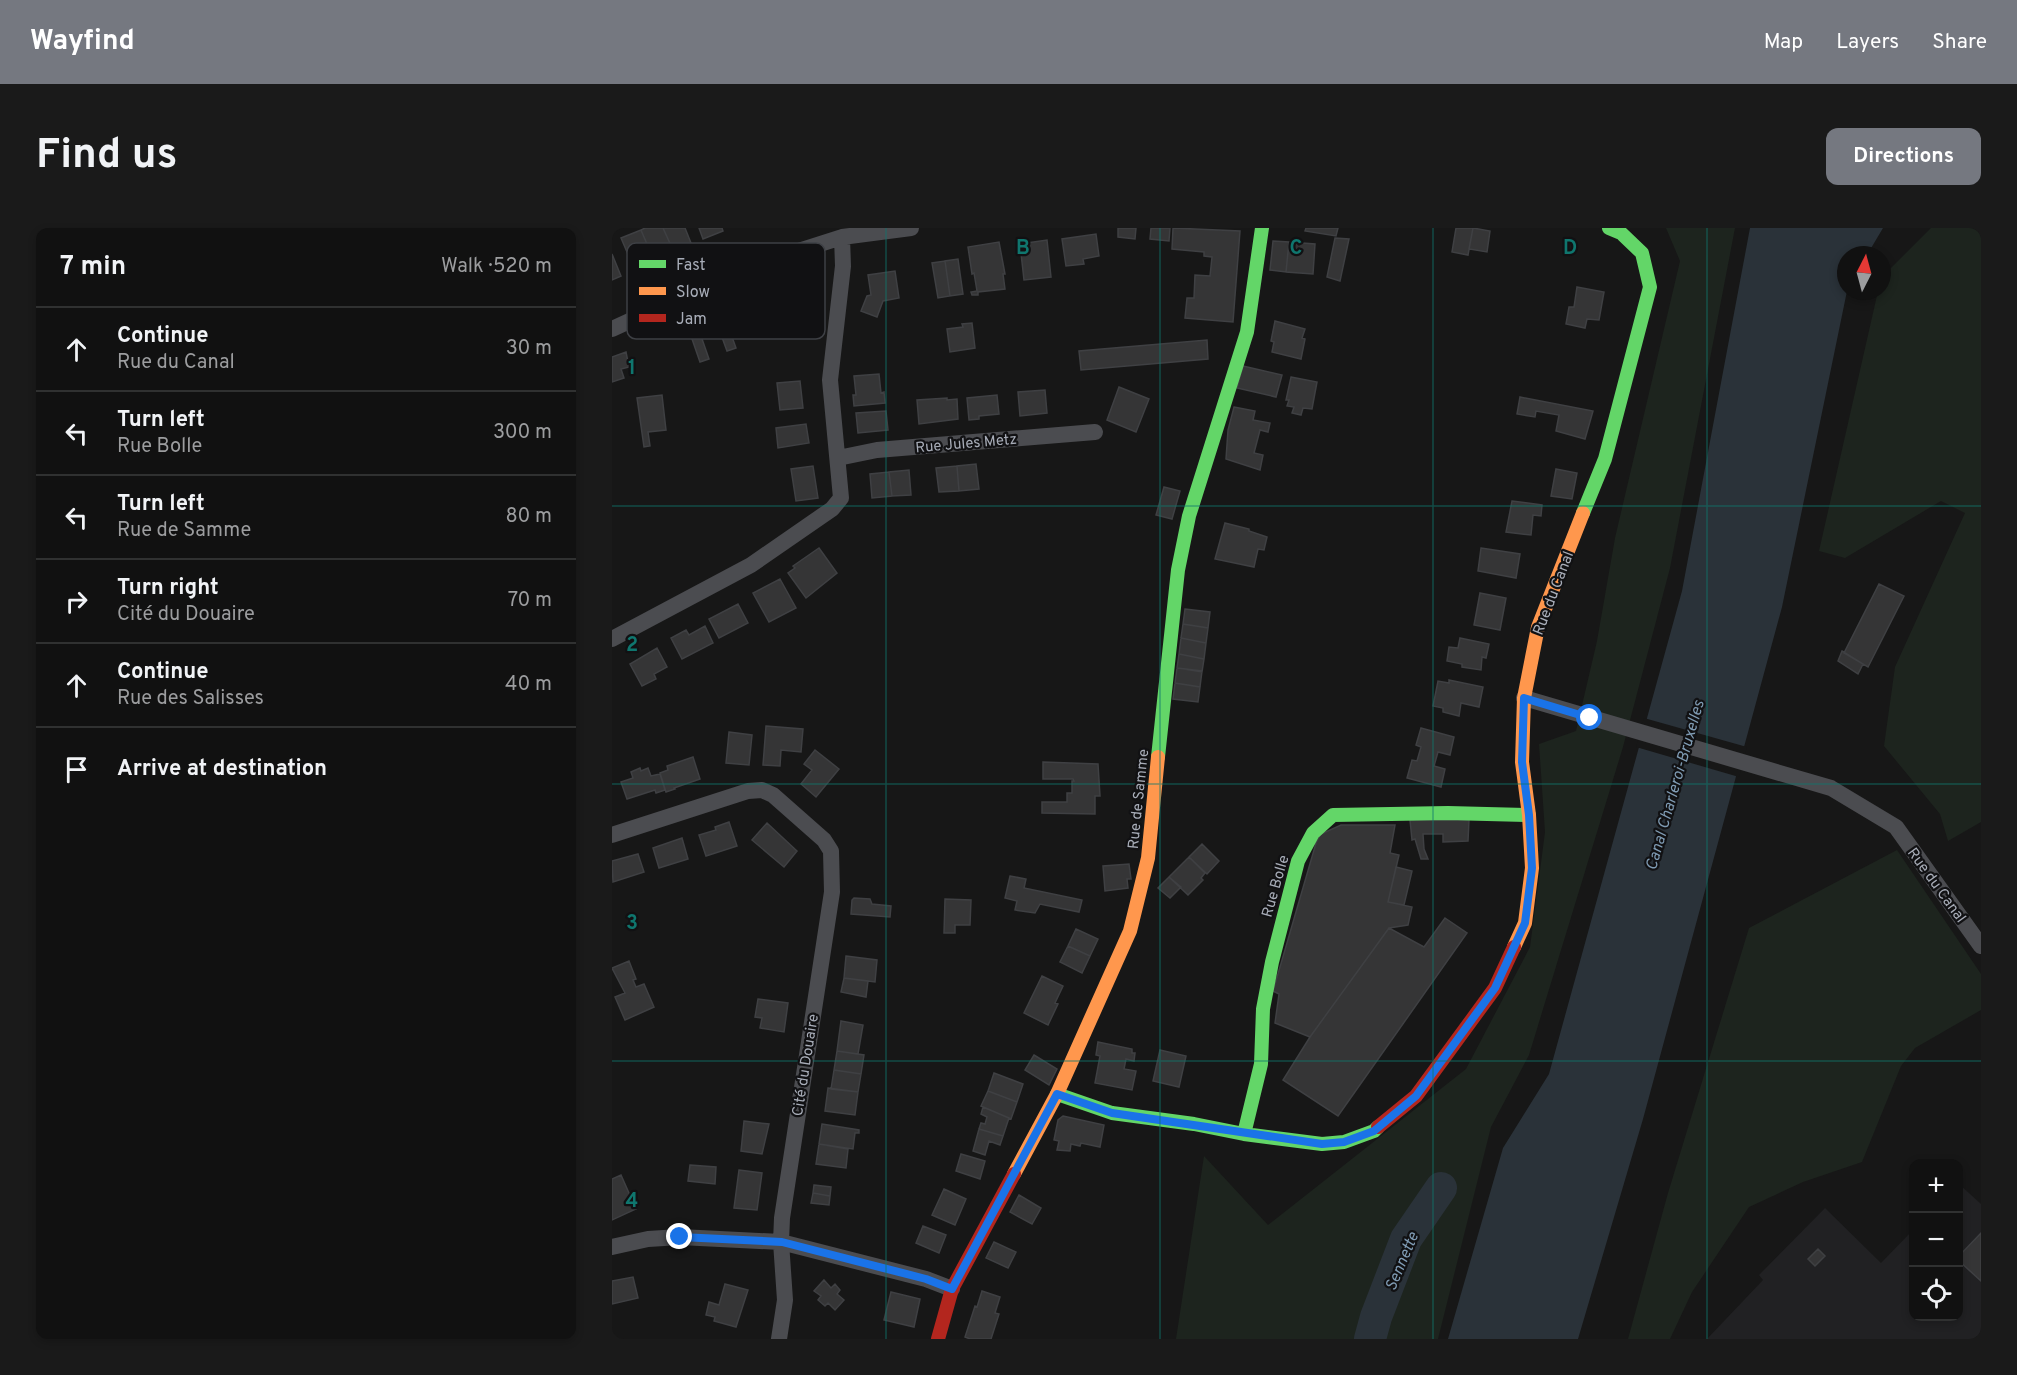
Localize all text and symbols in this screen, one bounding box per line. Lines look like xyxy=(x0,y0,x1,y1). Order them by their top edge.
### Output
text: Wayfind xyxy=(30,24,135,60)
text: Map xyxy=(1764,29,1803,56)
text: Layers xyxy=(1836,29,1899,56)
text: Share xyxy=(1932,29,1987,56)
button: Directions xyxy=(1826,128,1981,185)
text: Find us xyxy=(36,130,177,183)
text: B xyxy=(1016,236,1030,262)
text: C xyxy=(1290,236,1302,262)
text: D xyxy=(1563,236,1577,262)
legend xyxy=(627,243,825,339)
north arrow xyxy=(1837,246,1891,300)
text: 7 min xyxy=(60,251,126,284)
text: Walk · 520 m xyxy=(441,254,552,280)
text: Fast xyxy=(676,256,706,276)
text: Slow xyxy=(676,283,710,303)
text: Jam xyxy=(676,310,707,330)
text: Continue xyxy=(117,323,208,350)
icon: ahead xyxy=(60,333,93,366)
text: 30 m xyxy=(506,336,552,362)
text: Rue du Canal xyxy=(117,350,235,376)
text: 1 xyxy=(628,356,636,382)
text: Turn left xyxy=(117,407,205,434)
icon: left xyxy=(60,417,93,450)
text: 300 m xyxy=(493,420,552,446)
street label: Rue Jules Metz xyxy=(915,431,1018,458)
text: Rue Bolle xyxy=(117,434,202,460)
text: Turn left xyxy=(117,491,205,518)
icon: left xyxy=(60,501,93,534)
text: 80 m xyxy=(506,504,552,530)
text: Rue de Samme xyxy=(117,518,251,544)
street label: Rue du Canal xyxy=(1530,549,1579,638)
text: Turn right xyxy=(117,575,219,602)
icon: right xyxy=(60,585,93,618)
text: 70 m xyxy=(508,588,552,614)
text: Cité du Douaire xyxy=(117,602,255,628)
text: 2 xyxy=(626,633,638,659)
text: Continue xyxy=(117,659,208,686)
icon: ahead xyxy=(60,669,93,702)
text: 40 m xyxy=(505,672,552,698)
text: Rue des Salisses xyxy=(117,686,264,712)
water label: Canal Charleroi-Bruxelles xyxy=(1642,697,1710,873)
route start xyxy=(1576,704,1602,730)
street label: Rue de Samme xyxy=(1125,748,1154,850)
icon: arrive xyxy=(60,753,93,786)
text: Arrive at destination xyxy=(117,756,327,783)
street label: Rue du Canal xyxy=(1902,845,1969,927)
street label: Rue Bolle xyxy=(1258,853,1294,920)
text: 3 xyxy=(626,911,638,937)
street label: Cité du Douaire xyxy=(789,1013,824,1118)
map controls xyxy=(1909,1159,1963,1321)
button: + xyxy=(1909,1159,1963,1213)
text: 4 xyxy=(626,1189,638,1215)
button: − xyxy=(1909,1213,1963,1267)
route end xyxy=(666,1223,692,1249)
water label: Sennette xyxy=(1382,1229,1424,1294)
button: locate xyxy=(1909,1267,1963,1321)

